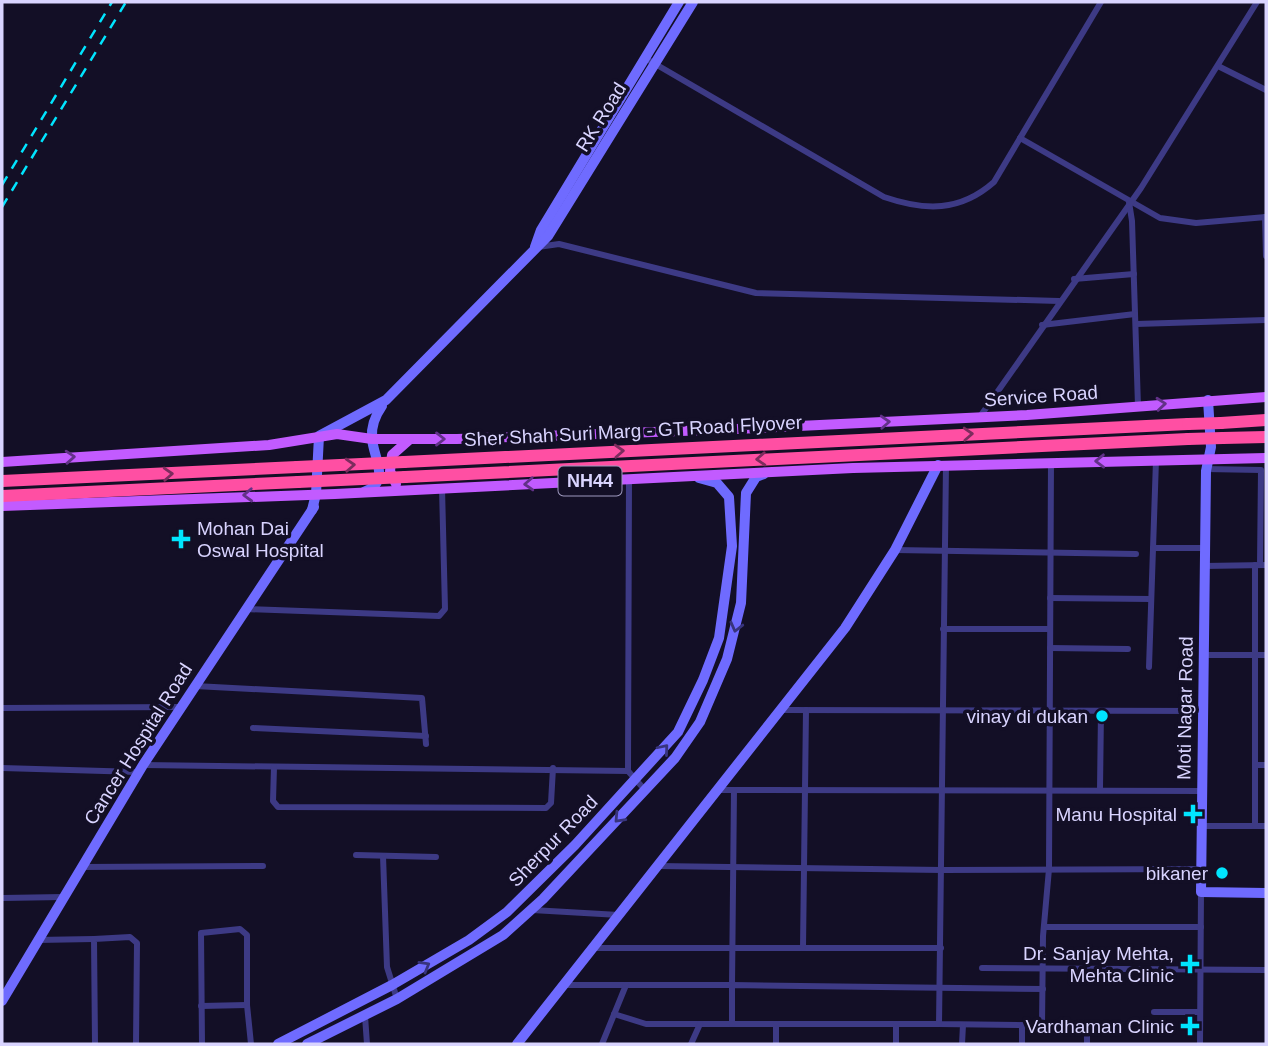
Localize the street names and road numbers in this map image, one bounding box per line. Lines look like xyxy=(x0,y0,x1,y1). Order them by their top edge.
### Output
street label: RK Road xyxy=(572,79,630,155)
street label: Service Road xyxy=(983,382,1099,410)
street label: Sher Shah Suri Marg - GT Road Flyover xyxy=(463,412,803,450)
road number: NH44 xyxy=(558,466,622,495)
street label: Moti Nagar Road xyxy=(1173,636,1197,780)
street label: Cancer Hospital Road xyxy=(80,660,196,828)
street label: Sherpur Road xyxy=(504,791,602,891)

